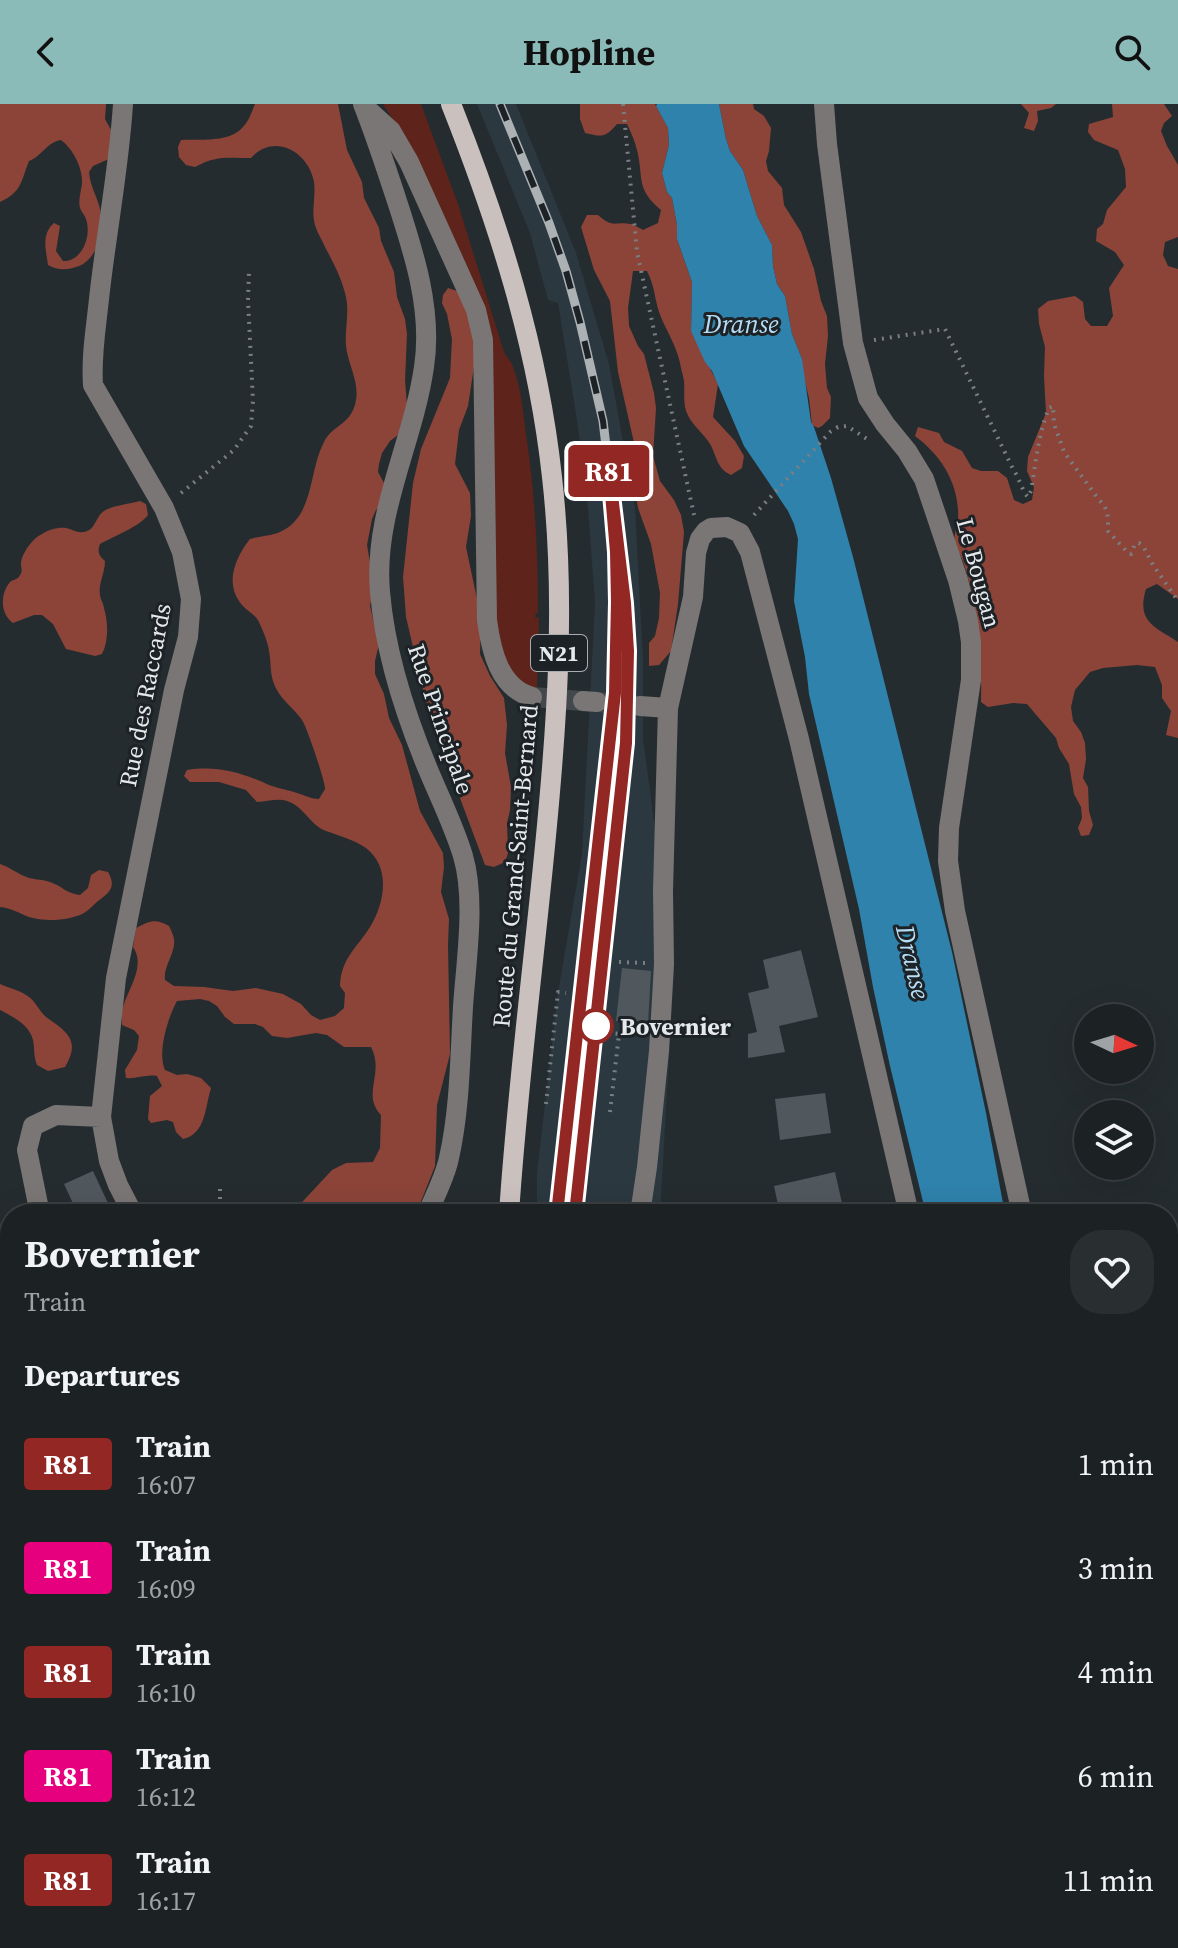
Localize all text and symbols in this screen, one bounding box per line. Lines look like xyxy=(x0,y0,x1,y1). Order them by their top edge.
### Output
text: Hopline xyxy=(523,28,655,77)
icon: back xyxy=(24,30,68,74)
icon: search xyxy=(1110,30,1154,74)
water label: Dranse xyxy=(702,306,779,342)
line badge: R81 xyxy=(563,445,655,497)
text: R81 xyxy=(584,452,634,490)
street label: Le Bougan xyxy=(948,514,1010,632)
street label: Rue des Raccards xyxy=(111,601,179,789)
road number: N21 xyxy=(531,635,587,671)
street label: Rue Principale xyxy=(400,639,482,799)
street label: Route du Grand-Saint-Bernard xyxy=(484,703,546,1029)
water label: Dranse xyxy=(887,920,939,1003)
north arrow xyxy=(1074,1004,1154,1084)
map controls xyxy=(1074,1004,1154,1180)
marker: Bovernier xyxy=(579,1009,613,1043)
place label: Bovernier xyxy=(620,1010,732,1043)
button: layers xyxy=(1074,1100,1154,1180)
text: Bovernier xyxy=(24,1228,200,1280)
button: heart xyxy=(1070,1230,1154,1314)
text: Train xyxy=(24,1284,86,1320)
text: Departures xyxy=(24,1355,180,1396)
text: Train xyxy=(136,1426,211,1467)
text: 1 min xyxy=(1078,1444,1154,1485)
text: R81 xyxy=(43,1445,93,1483)
text: 16:07 xyxy=(136,1467,196,1503)
text: Train xyxy=(136,1530,211,1571)
text: 3 min xyxy=(1078,1548,1154,1589)
text: R81 xyxy=(43,1549,93,1587)
text: 16:09 xyxy=(136,1571,196,1607)
text: Train xyxy=(136,1634,211,1675)
text: 4 min xyxy=(1078,1652,1154,1693)
text: R81 xyxy=(43,1653,93,1691)
text: 16:10 xyxy=(136,1675,196,1711)
text: Train xyxy=(136,1738,211,1779)
text: 6 min xyxy=(1078,1756,1154,1797)
text: R81 xyxy=(43,1757,93,1795)
text: 16:12 xyxy=(136,1779,196,1815)
text: Train xyxy=(136,1842,211,1883)
text: 11 min xyxy=(1063,1860,1154,1901)
text: R81 xyxy=(43,1861,93,1899)
text: 16:17 xyxy=(136,1883,196,1919)

